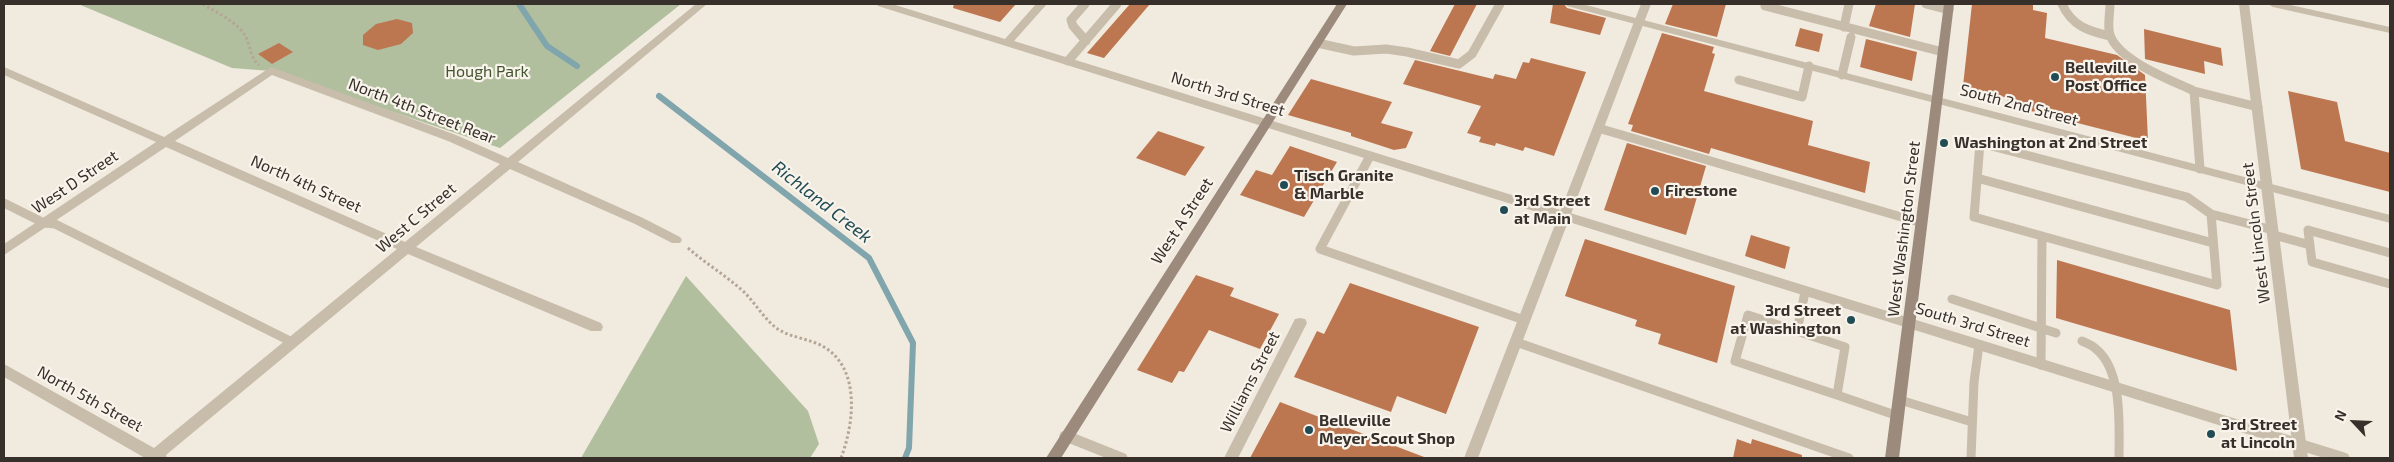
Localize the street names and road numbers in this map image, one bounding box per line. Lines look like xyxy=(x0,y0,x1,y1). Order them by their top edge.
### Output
street label: North 3rd Street xyxy=(1169,68,1287,120)
street label: North 4th Street Rear xyxy=(346,74,498,148)
street label: South 2nd Street xyxy=(1958,80,2080,130)
street label: West Washington Street xyxy=(1884,140,1924,318)
street label: West D Street xyxy=(28,146,122,218)
street label: North 4th Street xyxy=(248,151,364,217)
street label: West Lincoln Street xyxy=(2238,162,2274,304)
street label: West A Street xyxy=(1147,174,1217,268)
street label: West C Street xyxy=(372,179,460,257)
street label: South 3rd Street xyxy=(1914,298,2032,352)
street label: Williams Street xyxy=(1216,328,1284,436)
street label: North 5th Street xyxy=(34,362,146,436)

